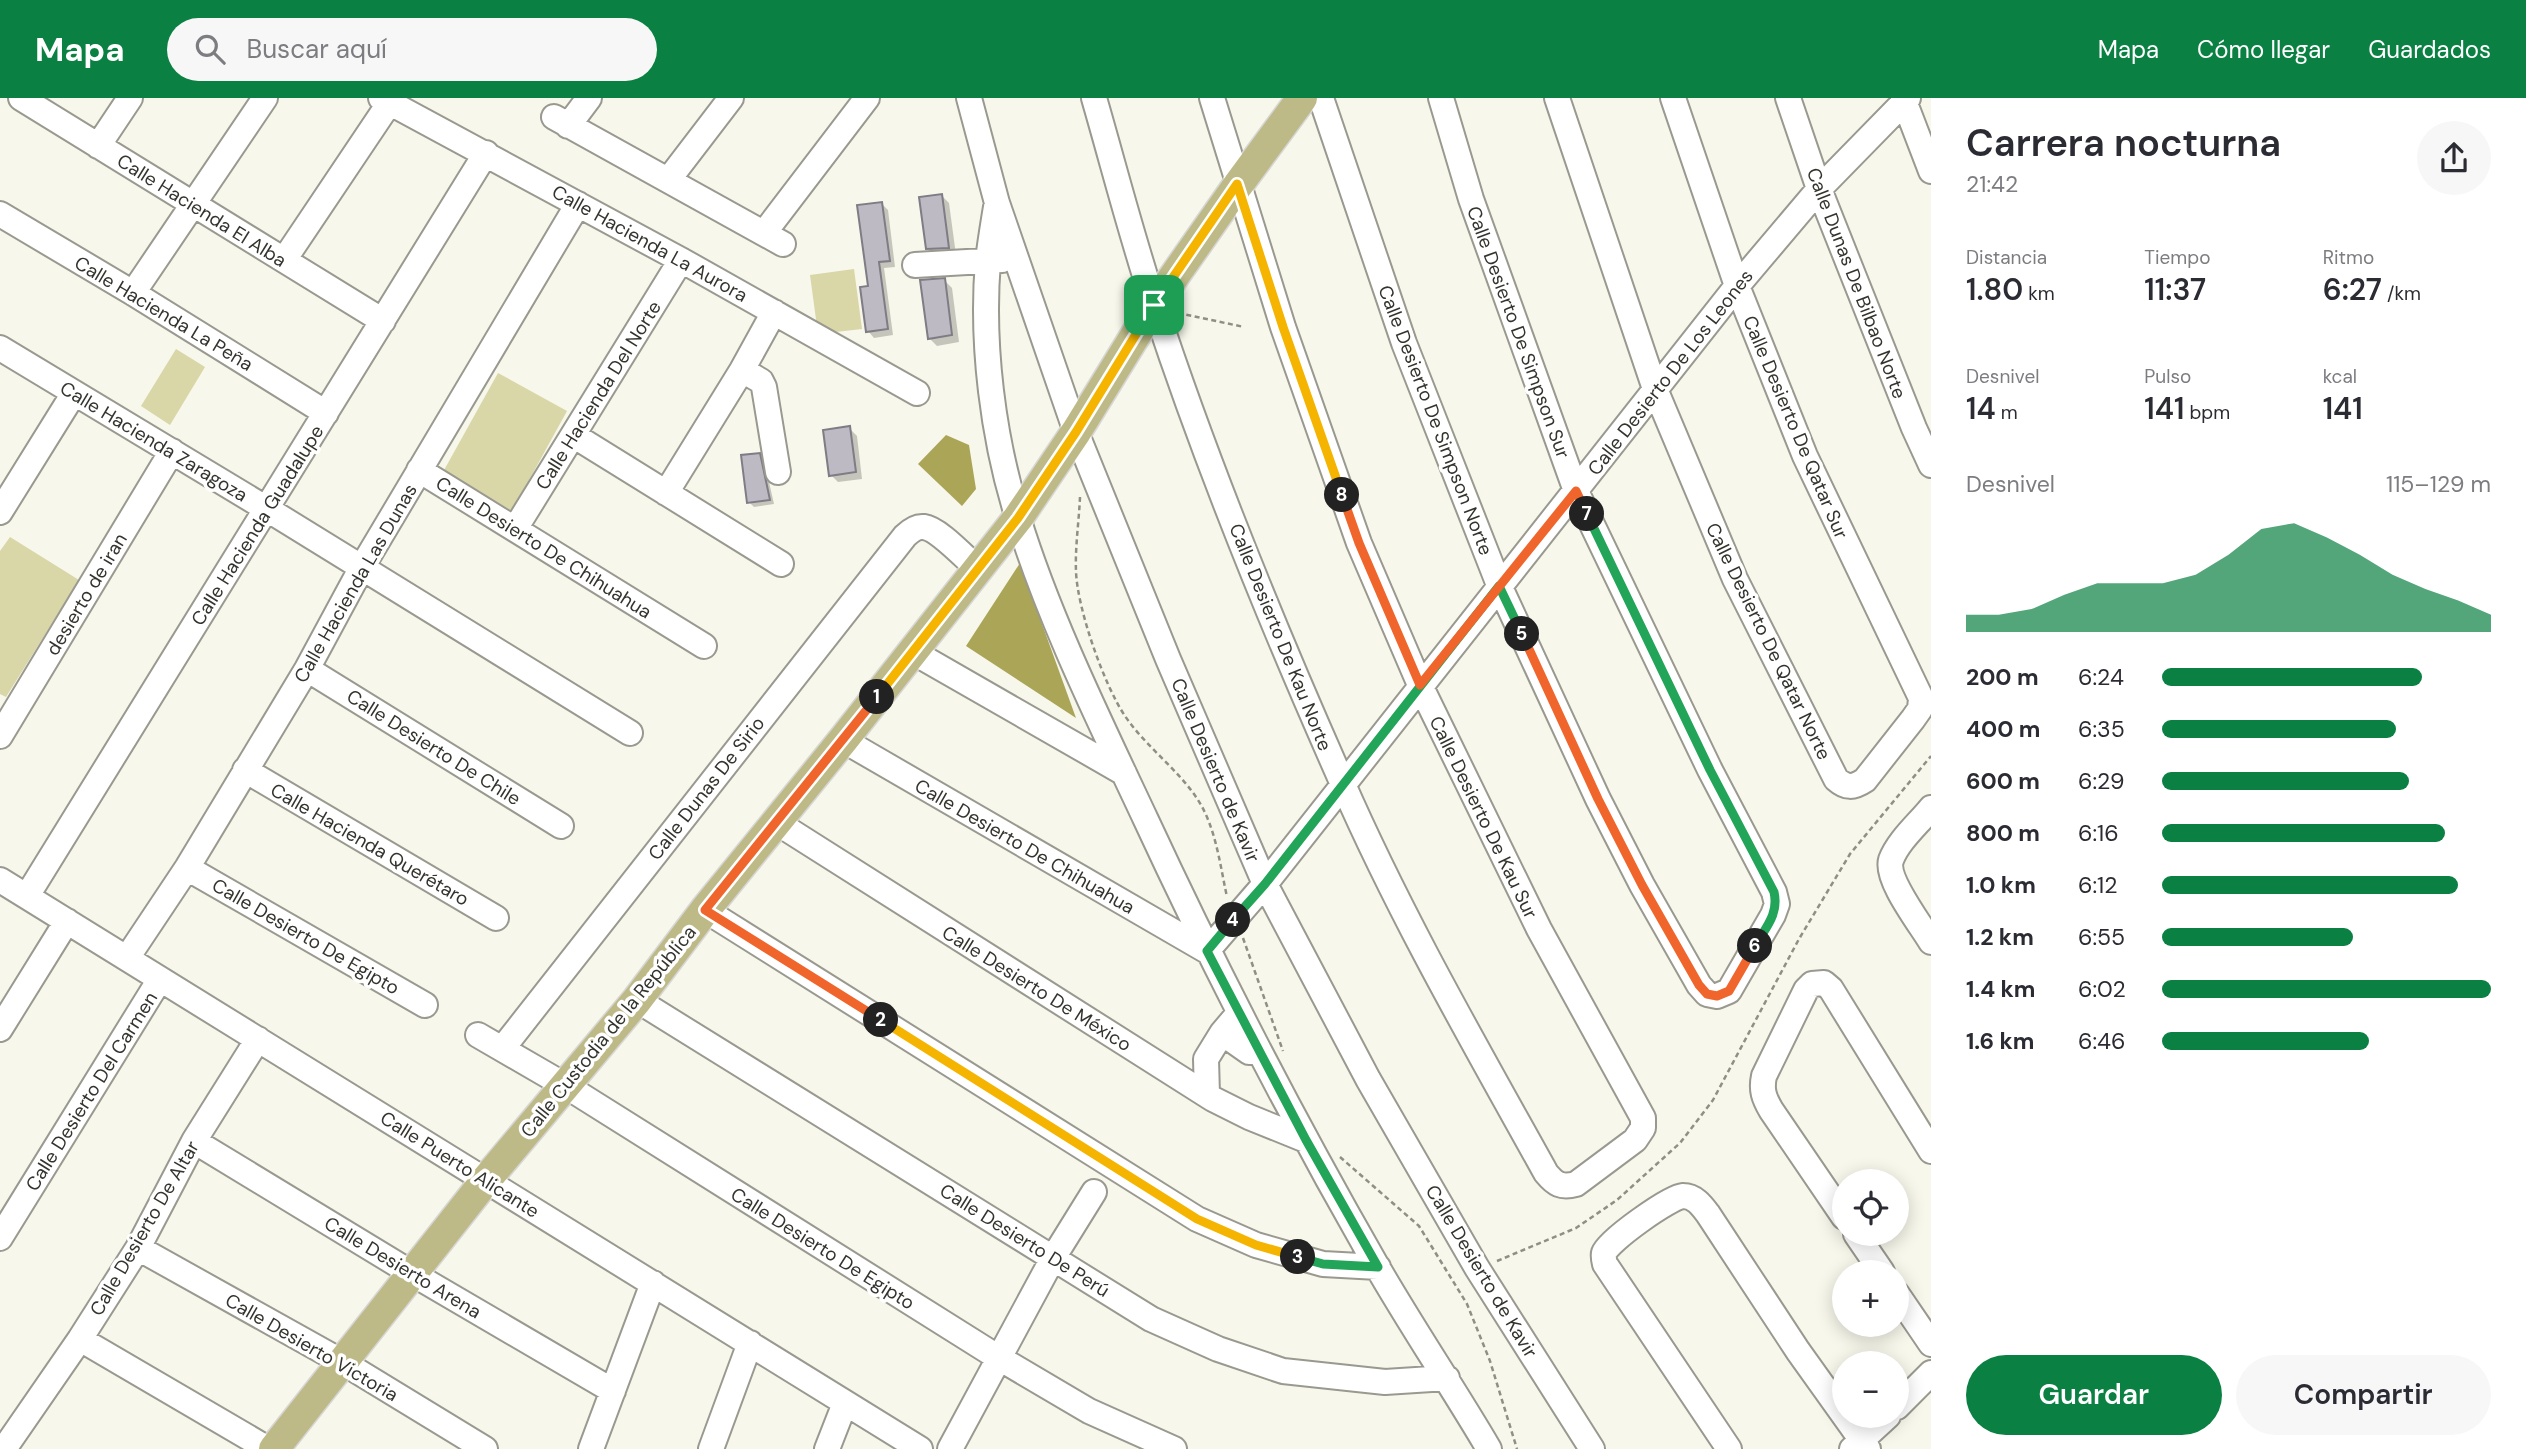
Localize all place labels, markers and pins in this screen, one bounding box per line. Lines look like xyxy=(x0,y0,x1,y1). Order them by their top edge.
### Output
pin xyxy=(1124,275,1184,335)
pin: 8 xyxy=(1324,478,1360,512)
pin: 7 xyxy=(1570,496,1604,532)
pin: 5 xyxy=(1504,616,1540,652)
pin: 1 xyxy=(860,680,894,714)
pin: 4 xyxy=(1216,902,1250,938)
pin: 6 xyxy=(1738,928,1772,964)
pin: 2 xyxy=(864,1002,898,1038)
pin: 3 xyxy=(1280,1240,1316,1274)

